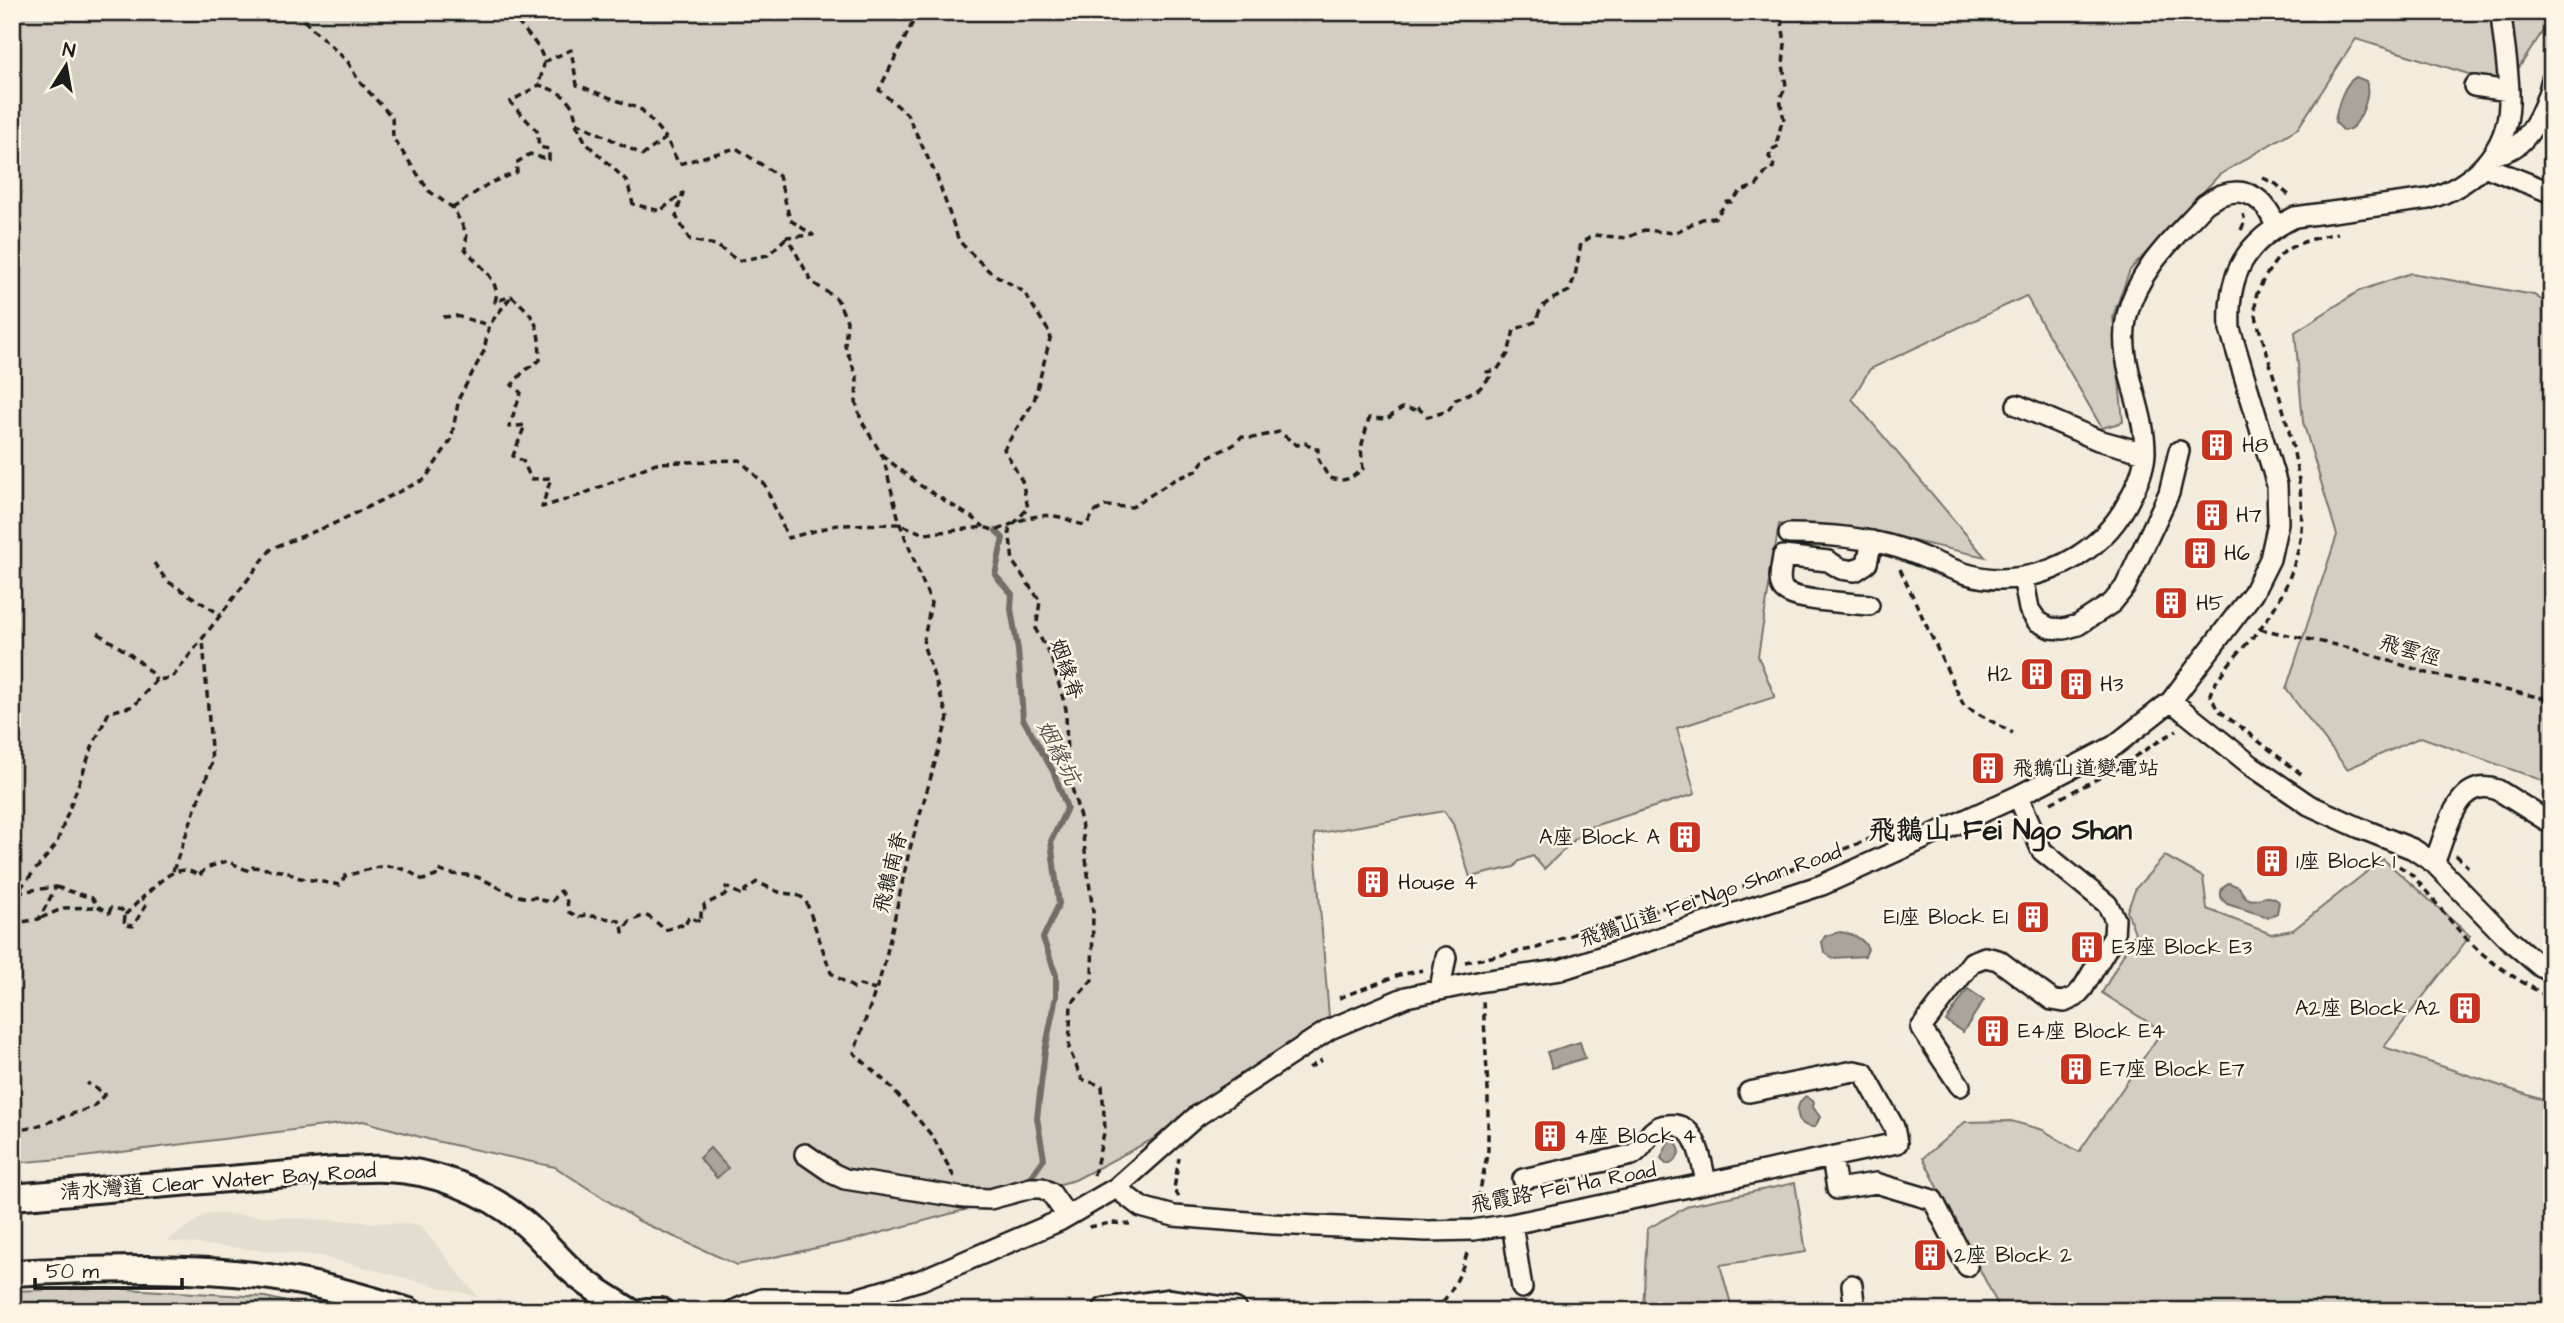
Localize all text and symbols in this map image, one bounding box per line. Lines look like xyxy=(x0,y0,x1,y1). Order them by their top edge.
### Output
north arrow xyxy=(32,32,102,102)
text: N xyxy=(61,36,77,65)
building icon: H8 xyxy=(2198,426,2236,464)
place label: H8 xyxy=(2242,431,2269,460)
building icon: H7 xyxy=(2193,496,2231,534)
place label: H7 xyxy=(2236,501,2262,530)
building icon: H6 xyxy=(2181,534,2219,572)
place label: H6 xyxy=(2224,539,2250,568)
building icon: H5 xyxy=(2152,584,2190,622)
place label: H5 xyxy=(2196,589,2224,618)
street label: 飛雲徑 xyxy=(2375,627,2444,674)
street label: 姻緣脊 xyxy=(1043,635,1090,704)
building icon: H2 xyxy=(2018,655,2056,693)
place label: H2 xyxy=(1987,660,2012,689)
building icon: H3 xyxy=(2057,665,2095,703)
place label: H3 xyxy=(2100,670,2124,699)
water label: 姻緣坑 xyxy=(1028,714,1089,793)
building icon: 飛鵝山道變電站 xyxy=(1969,749,2007,787)
place label: 飛鵝山道變電站 xyxy=(2012,754,2159,783)
district label: 飛鵝山 Fei Ngo Shan xyxy=(1868,811,2132,852)
building icon: A座 Block A xyxy=(1666,818,1704,856)
place label: A座 Block A xyxy=(1539,823,1661,852)
street label: 飛鵝南脊 xyxy=(866,828,915,916)
street label: 飛鵝山道 Fei Ngo Shan Road xyxy=(1575,837,1846,956)
building icon: 1座 Block 1 xyxy=(2253,842,2291,880)
place label: 1座 Block 1 xyxy=(2296,847,2396,876)
building icon: House 4 xyxy=(1354,863,1392,901)
place label: House 4 xyxy=(1398,868,1478,897)
building icon: E1座 Block E1 xyxy=(2014,898,2052,936)
place label: E1座 Block E1 xyxy=(1884,903,2008,932)
building icon: E3座 Block E3 xyxy=(2068,928,2106,966)
place label: E3座 Block E3 xyxy=(2112,933,2253,962)
building icon: A2座 Block A2 xyxy=(2446,989,2484,1027)
place label: A2座 Block A2 xyxy=(2295,994,2440,1023)
building icon: E4座 Block E4 xyxy=(1974,1012,2012,1050)
place label: E4座 Block E4 xyxy=(2018,1017,2166,1046)
building icon: E7座 Block E7 xyxy=(2057,1050,2095,1088)
place label: E7座 Block E7 xyxy=(2100,1055,2245,1084)
building icon: 4座 Block 4 xyxy=(1531,1117,1569,1155)
place label: 4座 Block 4 xyxy=(1574,1122,1697,1151)
street label: 飛霞路 Fei Ha Road xyxy=(1468,1155,1659,1220)
street label: 清水灣道 Clear Water Bay Road xyxy=(59,1156,377,1209)
building icon: 2座 Block 2 xyxy=(1911,1236,1949,1274)
place label: 2座 Block 2 xyxy=(1954,1241,2072,1270)
scale bar xyxy=(35,1246,182,1290)
text: 50 m xyxy=(46,1257,100,1286)

